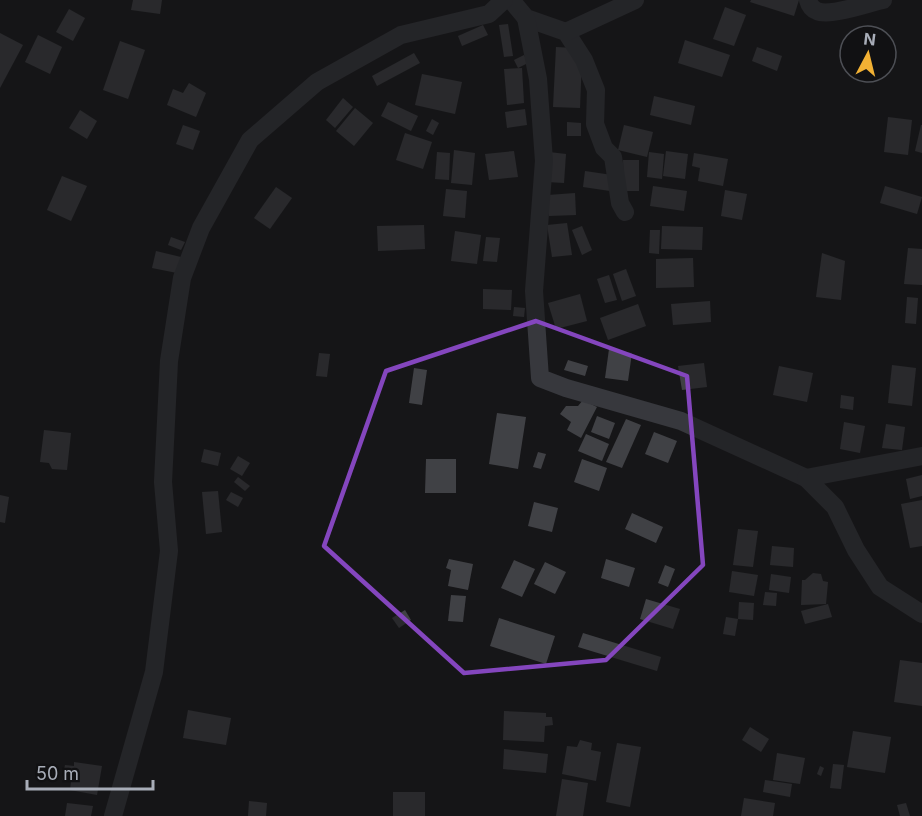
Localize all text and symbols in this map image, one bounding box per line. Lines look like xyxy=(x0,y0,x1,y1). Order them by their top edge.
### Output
north arrow xyxy=(838,24,898,84)
text: N xyxy=(863,28,877,50)
scale bar xyxy=(27,753,153,791)
text: 50 m xyxy=(36,763,79,784)

